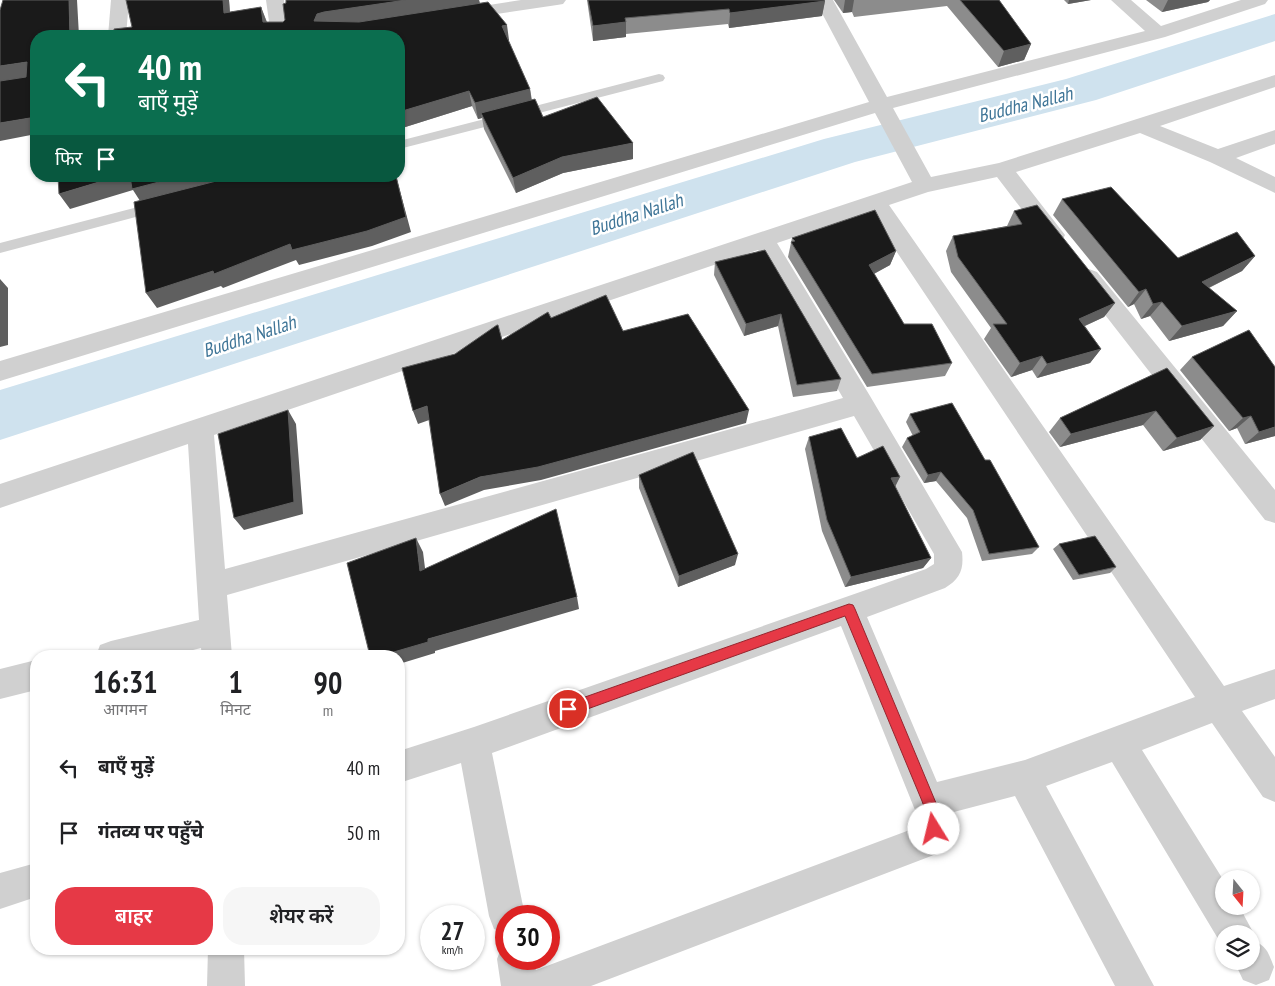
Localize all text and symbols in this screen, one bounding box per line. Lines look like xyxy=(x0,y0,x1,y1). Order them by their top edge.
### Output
text: 40 m xyxy=(138,44,202,90)
icon: left xyxy=(55,50,120,115)
water label: Buddha Nallah xyxy=(975,80,1076,127)
text: बाएँ मुड़ें xyxy=(138,88,198,116)
icon: arrive xyxy=(92,145,120,173)
text: फिर xyxy=(55,146,82,170)
water label: Buddha Nallah xyxy=(587,187,687,240)
water label: Buddha Nallah xyxy=(200,309,300,362)
text: 16:31 xyxy=(93,662,158,701)
text: 1 xyxy=(228,662,243,701)
text: 90 xyxy=(314,663,342,702)
pin xyxy=(547,688,589,730)
icon: arrive xyxy=(554,695,582,723)
text: आगमन xyxy=(103,699,147,719)
text: मिनट xyxy=(220,699,251,719)
text: m xyxy=(323,700,333,720)
icon: left xyxy=(55,754,83,782)
text: बाएँ मुड़ें xyxy=(98,754,154,778)
text: 40 m xyxy=(347,756,380,780)
position arrow xyxy=(907,802,959,854)
icon: arrive xyxy=(55,819,83,847)
text: गंतव्य पर पहुँचे xyxy=(98,819,203,843)
text: 50 m xyxy=(347,821,380,845)
north arrow xyxy=(1215,870,1260,915)
map controls xyxy=(1215,870,1260,970)
button: बाहर xyxy=(55,887,213,945)
button: शेयर करें xyxy=(223,887,380,945)
speed limit sign: 30 xyxy=(495,905,560,970)
text: 27 xyxy=(441,915,464,947)
button: layers xyxy=(1215,925,1260,970)
text: km/h xyxy=(442,942,463,957)

